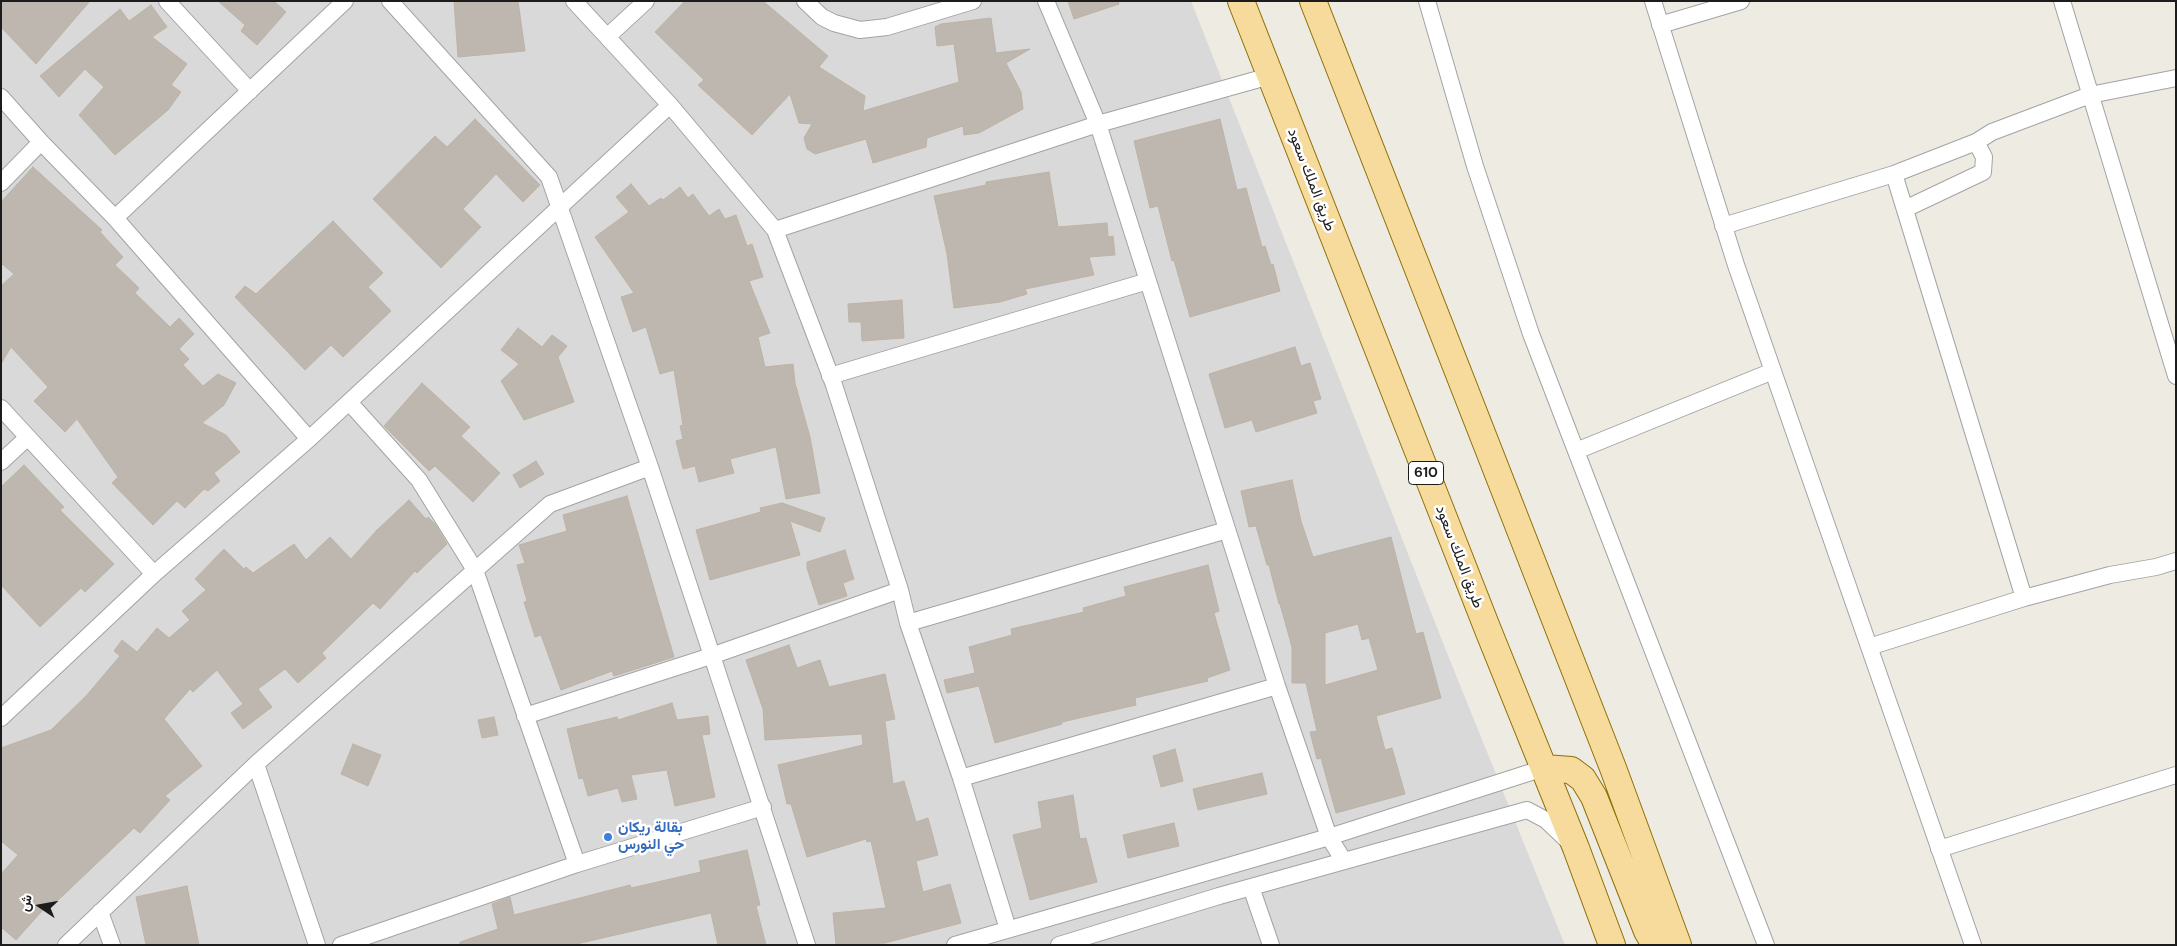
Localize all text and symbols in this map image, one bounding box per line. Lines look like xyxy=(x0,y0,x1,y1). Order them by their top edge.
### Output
street label: طريق الملك سعود xyxy=(1283,126,1339,234)
road number: 610 xyxy=(1408,462,1444,484)
street label: طريق الملك سعود xyxy=(1431,503,1487,611)
place label: بقالة ريكان حي النورس xyxy=(618,819,684,854)
marker: بقالة ريكان حي النورس xyxy=(602,831,614,843)
north arrow xyxy=(15,881,65,931)
text: ش xyxy=(15,893,36,913)

